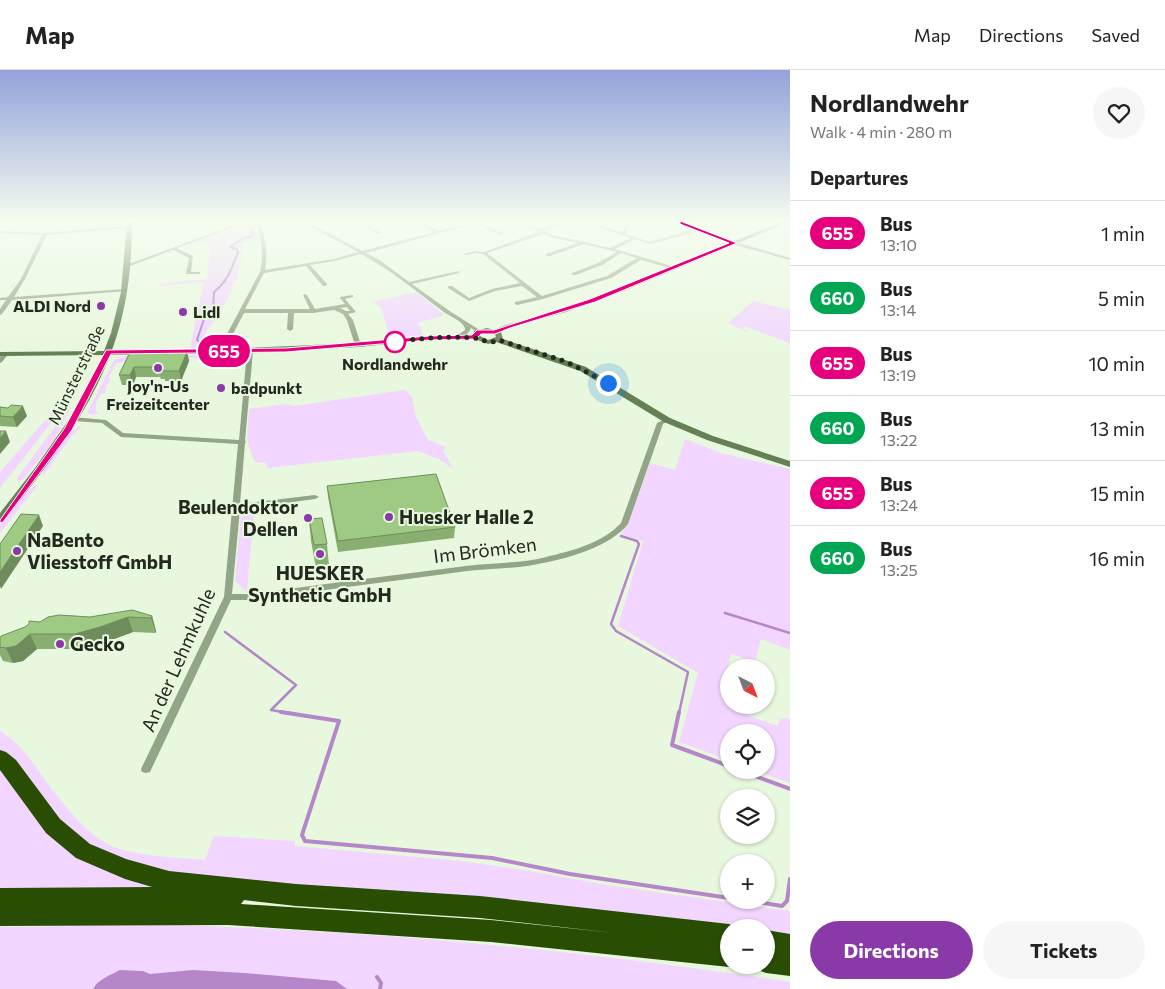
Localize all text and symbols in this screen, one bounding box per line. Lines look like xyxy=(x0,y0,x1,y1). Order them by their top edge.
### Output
text: Map xyxy=(25,20,75,49)
text: Map xyxy=(914,24,951,46)
text: Directions xyxy=(979,24,1063,46)
text: Saved xyxy=(1091,24,1140,46)
button: heart xyxy=(1093,87,1145,139)
text: Nordlandwehr xyxy=(810,88,969,117)
text: Walk · 4 min · 280 m xyxy=(810,122,952,141)
text: Departures xyxy=(810,166,908,189)
text: Bus xyxy=(880,212,912,235)
text: 655 xyxy=(821,222,854,244)
text: 1 min xyxy=(1101,222,1145,245)
text: 13:10 xyxy=(880,235,917,254)
text: Bus xyxy=(880,277,912,300)
text: 660 xyxy=(820,287,855,309)
text: 5 min xyxy=(1098,287,1145,310)
place label: ALDI Nord xyxy=(13,296,91,315)
marker: ALDI Nord xyxy=(95,300,107,312)
text: 13:14 xyxy=(880,300,916,319)
place label: Lidl xyxy=(193,302,220,321)
marker: Lidl xyxy=(177,306,189,318)
street label: Münsterstraße xyxy=(43,322,108,428)
marker: Nordlandwehr xyxy=(384,331,406,353)
line badge: 655 xyxy=(195,335,253,367)
text: 655 xyxy=(208,340,240,362)
text: Bus xyxy=(880,342,912,365)
text: 655 xyxy=(821,352,854,374)
text: 10 min xyxy=(1088,352,1145,375)
place label: Nordlandwehr xyxy=(342,354,448,373)
marker: Joy'n-Us Freizeitcenter xyxy=(152,362,164,374)
text: 13:19 xyxy=(880,365,916,384)
your location xyxy=(596,371,621,396)
place label: Joy'n-Us Freizeitcenter xyxy=(106,376,210,413)
place label: badpunkt xyxy=(231,378,302,397)
marker: badpunkt xyxy=(215,382,227,394)
text: Bus xyxy=(880,407,912,430)
text: 660 xyxy=(820,417,855,439)
text: 13 min xyxy=(1090,417,1145,440)
text: 13:22 xyxy=(880,430,918,449)
text: Bus xyxy=(880,472,912,495)
text: 655 xyxy=(821,482,854,504)
text: 15 min xyxy=(1090,482,1145,505)
place label: Beulendoktor Dellen xyxy=(178,495,298,540)
text: 13:24 xyxy=(880,495,918,514)
place label: Huesker Halle 2 xyxy=(399,505,534,528)
marker: Huesker Halle 2 xyxy=(383,511,395,523)
marker: Beulendoktor Dellen xyxy=(302,512,314,524)
place label: NaBento Vliesstoff GmbH xyxy=(27,528,172,573)
street label: Im Brömken xyxy=(432,532,538,567)
text: Bus xyxy=(880,537,912,560)
marker: NaBento Vliesstoff GmbH xyxy=(11,545,23,557)
text: 660 xyxy=(820,547,855,569)
text: 16 min xyxy=(1089,547,1145,570)
marker: HUESKER Synthetic GmbH xyxy=(314,548,326,560)
text: 13:25 xyxy=(880,560,918,579)
place label: HUESKER Synthetic GmbH xyxy=(248,561,392,606)
street label: An der Lehmkuhle xyxy=(136,584,220,735)
place label: Gecko xyxy=(70,632,125,655)
marker: Gecko xyxy=(54,638,66,650)
north arrow xyxy=(720,659,775,714)
map controls xyxy=(720,659,775,974)
button: locate xyxy=(720,724,775,779)
button: layers xyxy=(720,789,775,844)
button: + xyxy=(720,854,775,909)
button: − xyxy=(720,919,775,974)
button: Directions xyxy=(810,921,973,979)
button: Tickets xyxy=(983,921,1145,979)

